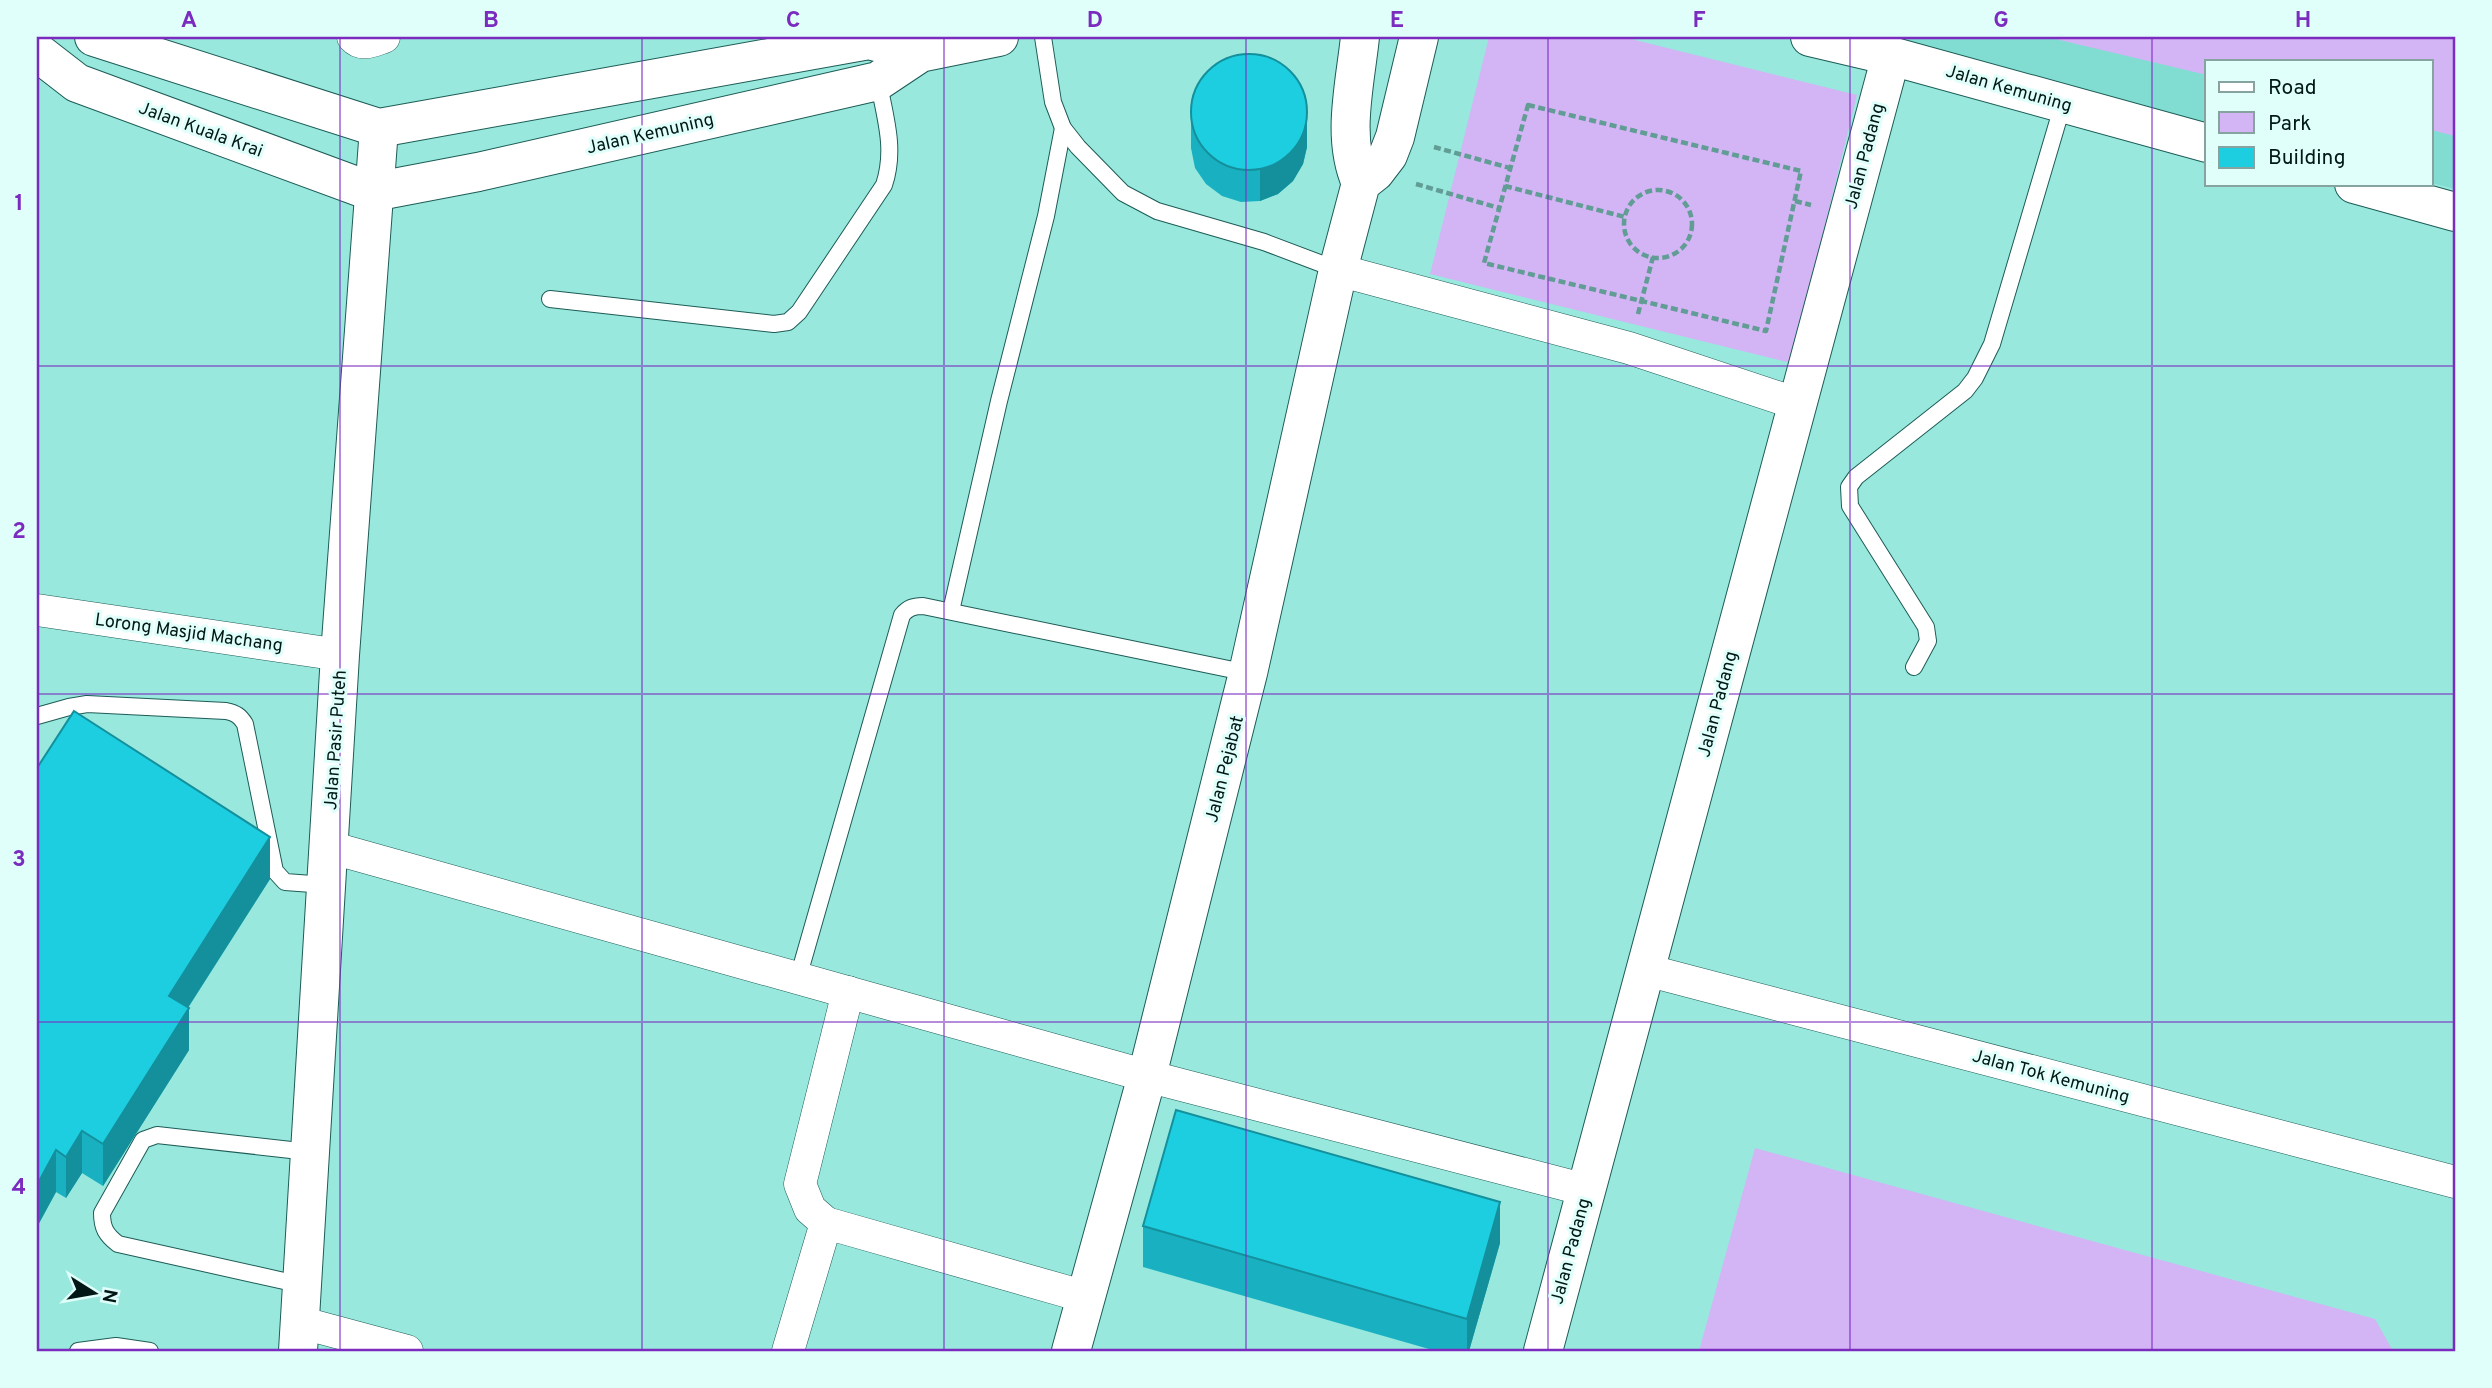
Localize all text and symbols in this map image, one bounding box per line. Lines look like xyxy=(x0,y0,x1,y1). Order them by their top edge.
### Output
text: A xyxy=(181,7,197,36)
text: B xyxy=(483,7,499,36)
text: C xyxy=(786,7,800,36)
text: D xyxy=(1087,7,1103,36)
text: E xyxy=(1390,7,1404,36)
text: F xyxy=(1692,7,1706,36)
text: G xyxy=(1993,7,2009,36)
text: H xyxy=(2295,7,2311,36)
street label: Jalan Kemuning xyxy=(1943,60,2074,118)
legend xyxy=(2205,60,2432,186)
text: Road xyxy=(2268,75,2317,102)
street label: Jalan Kuala Krai xyxy=(135,97,266,164)
street label: Jalan Padang xyxy=(1840,101,1891,212)
street label: Jalan Kemuning xyxy=(584,109,716,160)
text: Park xyxy=(2268,111,2311,138)
text: Building xyxy=(2268,145,2346,172)
text: 1 xyxy=(14,190,24,219)
text: 2 xyxy=(12,518,26,547)
street label: Lorong Masjid Machang xyxy=(93,609,284,658)
street label: Jalan Padang xyxy=(1693,649,1744,760)
street label: Jalan Pasir Puteh xyxy=(320,669,353,811)
street label: Jalan Pejabat xyxy=(1201,713,1250,825)
text: 3 xyxy=(12,846,26,875)
street label: Jalan Tok Kemuning xyxy=(1969,1045,2132,1110)
text: 4 xyxy=(12,1174,26,1203)
street label: Jalan Padang xyxy=(1546,1196,1597,1307)
north arrow xyxy=(60,1258,130,1328)
text: N xyxy=(96,1287,122,1305)

